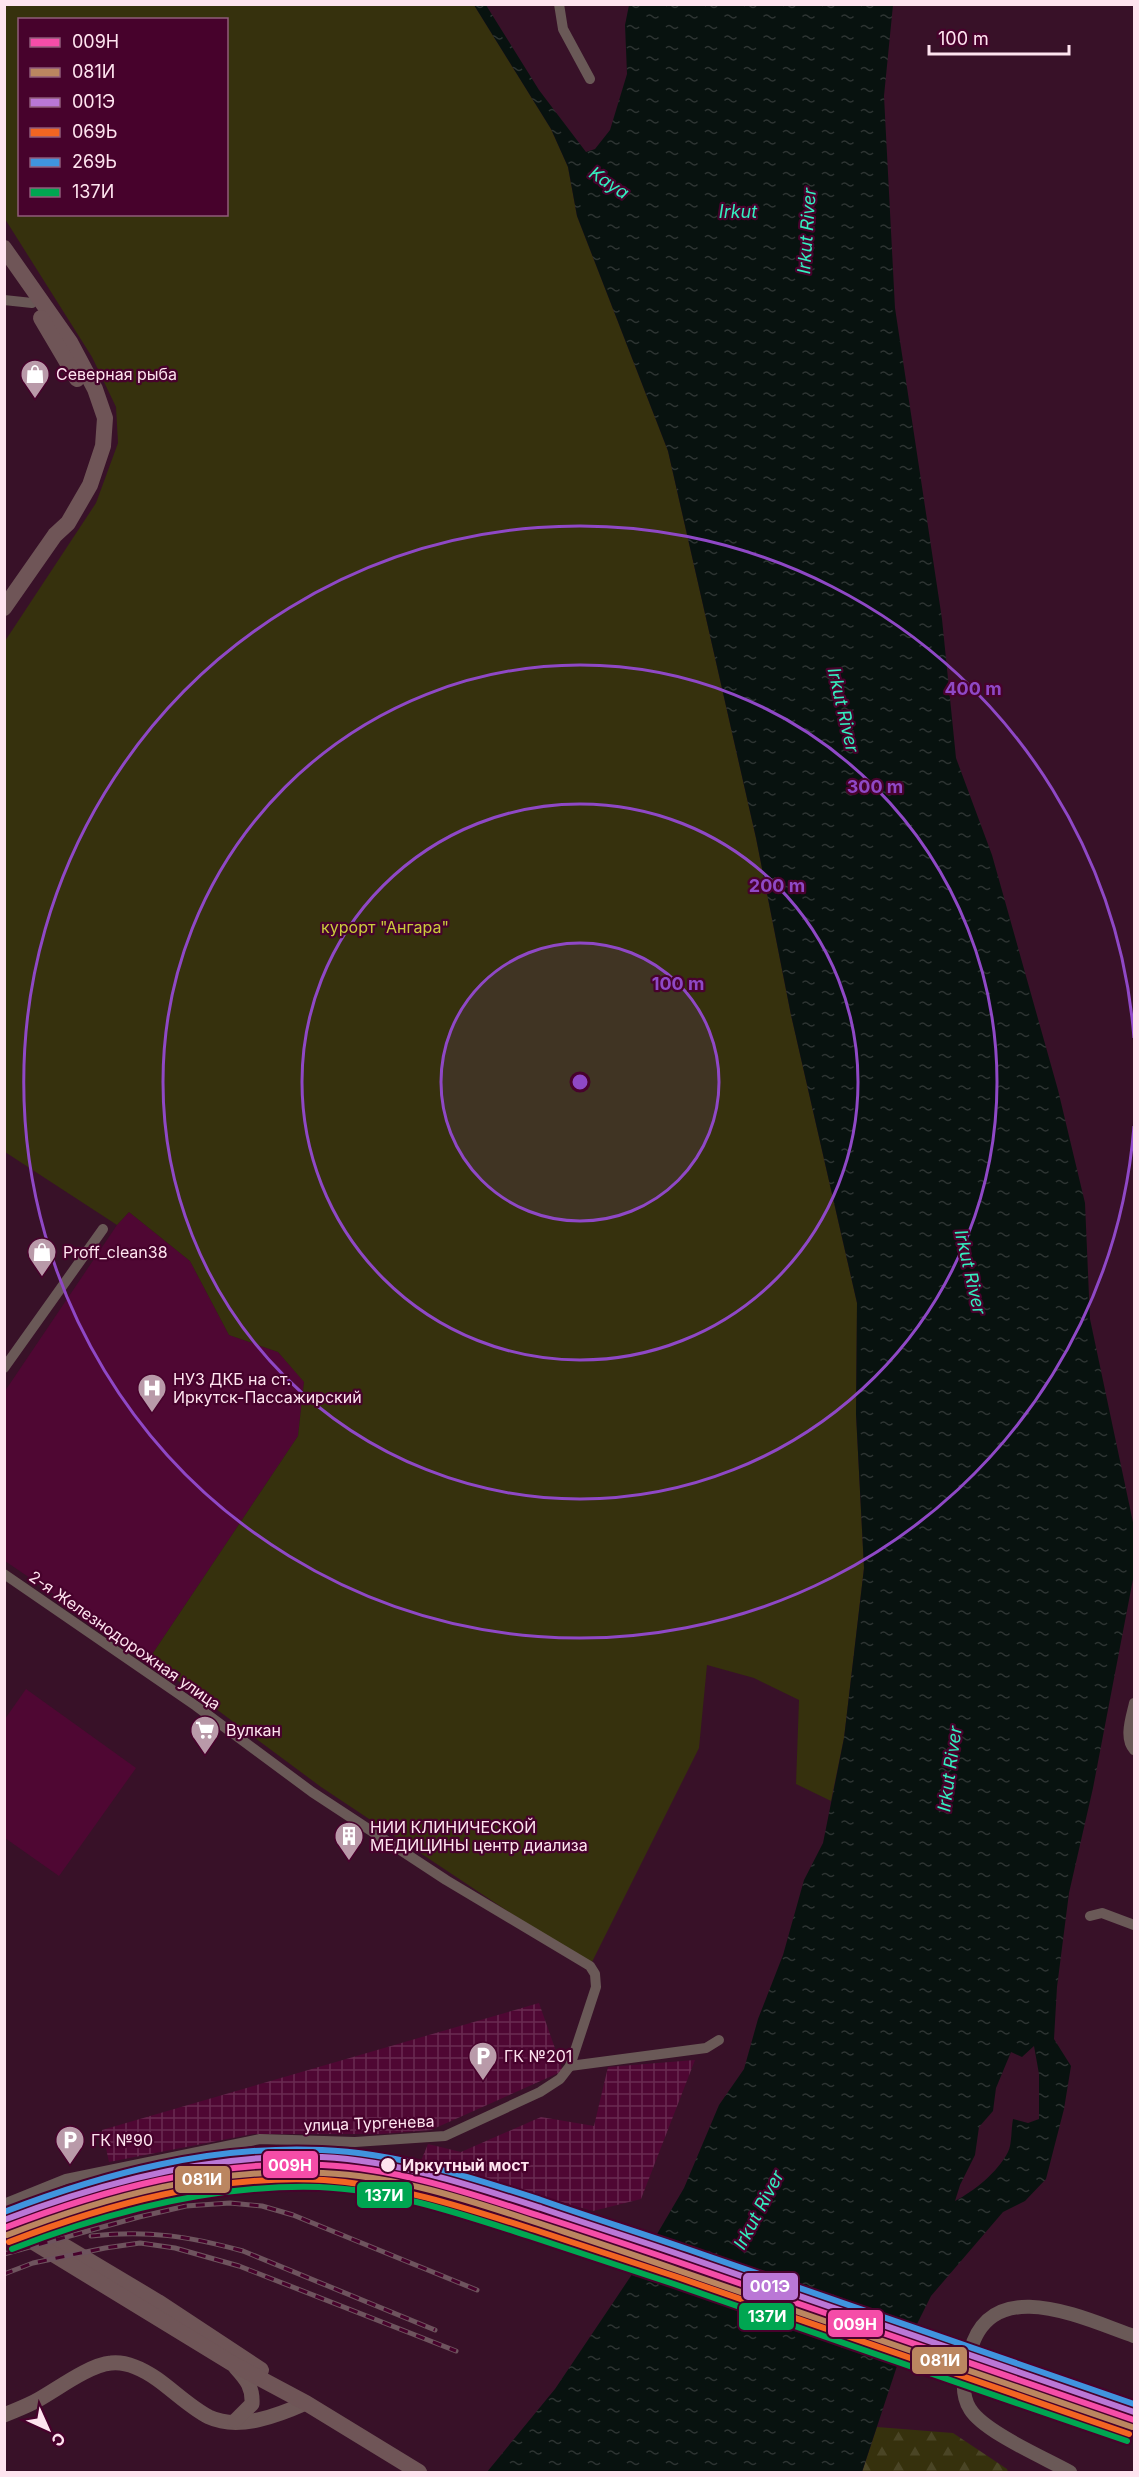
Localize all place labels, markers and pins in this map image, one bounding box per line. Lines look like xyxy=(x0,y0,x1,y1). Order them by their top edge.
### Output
shop icon: Северная рыба xyxy=(19,358,51,400)
place label: Северная рыба xyxy=(56,364,177,384)
centre of rings xyxy=(570,1072,590,1092)
shop icon: Proff_clean38 xyxy=(26,1236,58,1278)
place label: Proff_clean38 xyxy=(63,1242,168,1262)
place label: НУЗ ДКБ на ст. Иркутск-Пассажирский xyxy=(173,1369,362,1407)
hospital icon: НУЗ ДКБ на ст. Иркутск-Пассажирский xyxy=(136,1372,168,1414)
supermarket icon: Вулкан xyxy=(189,1714,221,1756)
place label: Вулкан xyxy=(226,1720,281,1740)
place label: НИИ КЛИНИЧЕСКОЙ МЕДИЦИНЫ центр диализа xyxy=(370,1817,588,1855)
building icon: НИИ КЛИНИЧЕСКОЙ МЕДИЦИНЫ центр диализа xyxy=(333,1820,365,1862)
parking icon: ГК №201 xyxy=(467,2040,499,2082)
place label: ГК №201 xyxy=(504,2046,572,2066)
parking icon: ГК №90 xyxy=(54,2124,86,2166)
place label: ГК №90 xyxy=(91,2130,153,2150)
place label: Иркутный мост xyxy=(402,2155,529,2175)
marker: Иркутный мост xyxy=(379,2156,397,2174)

